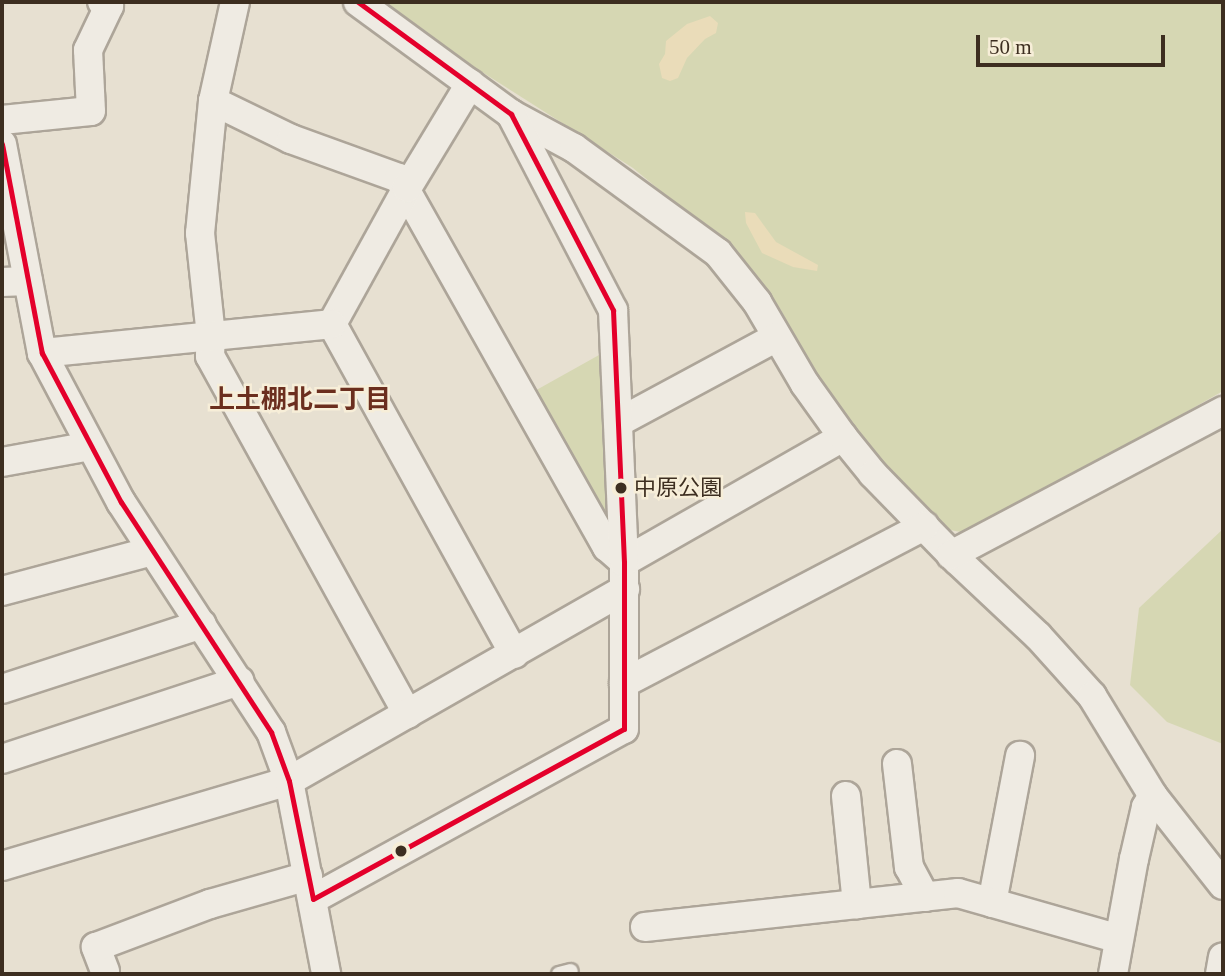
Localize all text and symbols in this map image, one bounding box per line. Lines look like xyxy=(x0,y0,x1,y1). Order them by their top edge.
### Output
scale bar xyxy=(980,21,1169,65)
text: 50 m xyxy=(989,35,1032,59)
district label: 上土棚北二丁目 xyxy=(209,384,391,416)
place label: 中原公園 xyxy=(634,475,722,501)
marker: 中原公園 xyxy=(614,481,628,495)
unlabelled marker xyxy=(394,844,408,858)

